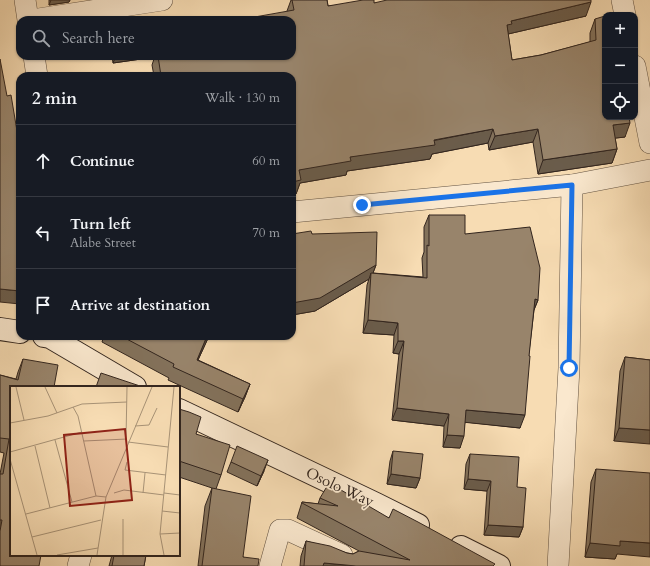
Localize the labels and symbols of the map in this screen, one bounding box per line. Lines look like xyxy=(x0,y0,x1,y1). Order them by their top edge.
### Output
route end xyxy=(353,196,371,214)
route start xyxy=(560,359,578,377)
inset map xyxy=(10,386,180,556)
street label: Osolo Way xyxy=(303,463,377,512)

